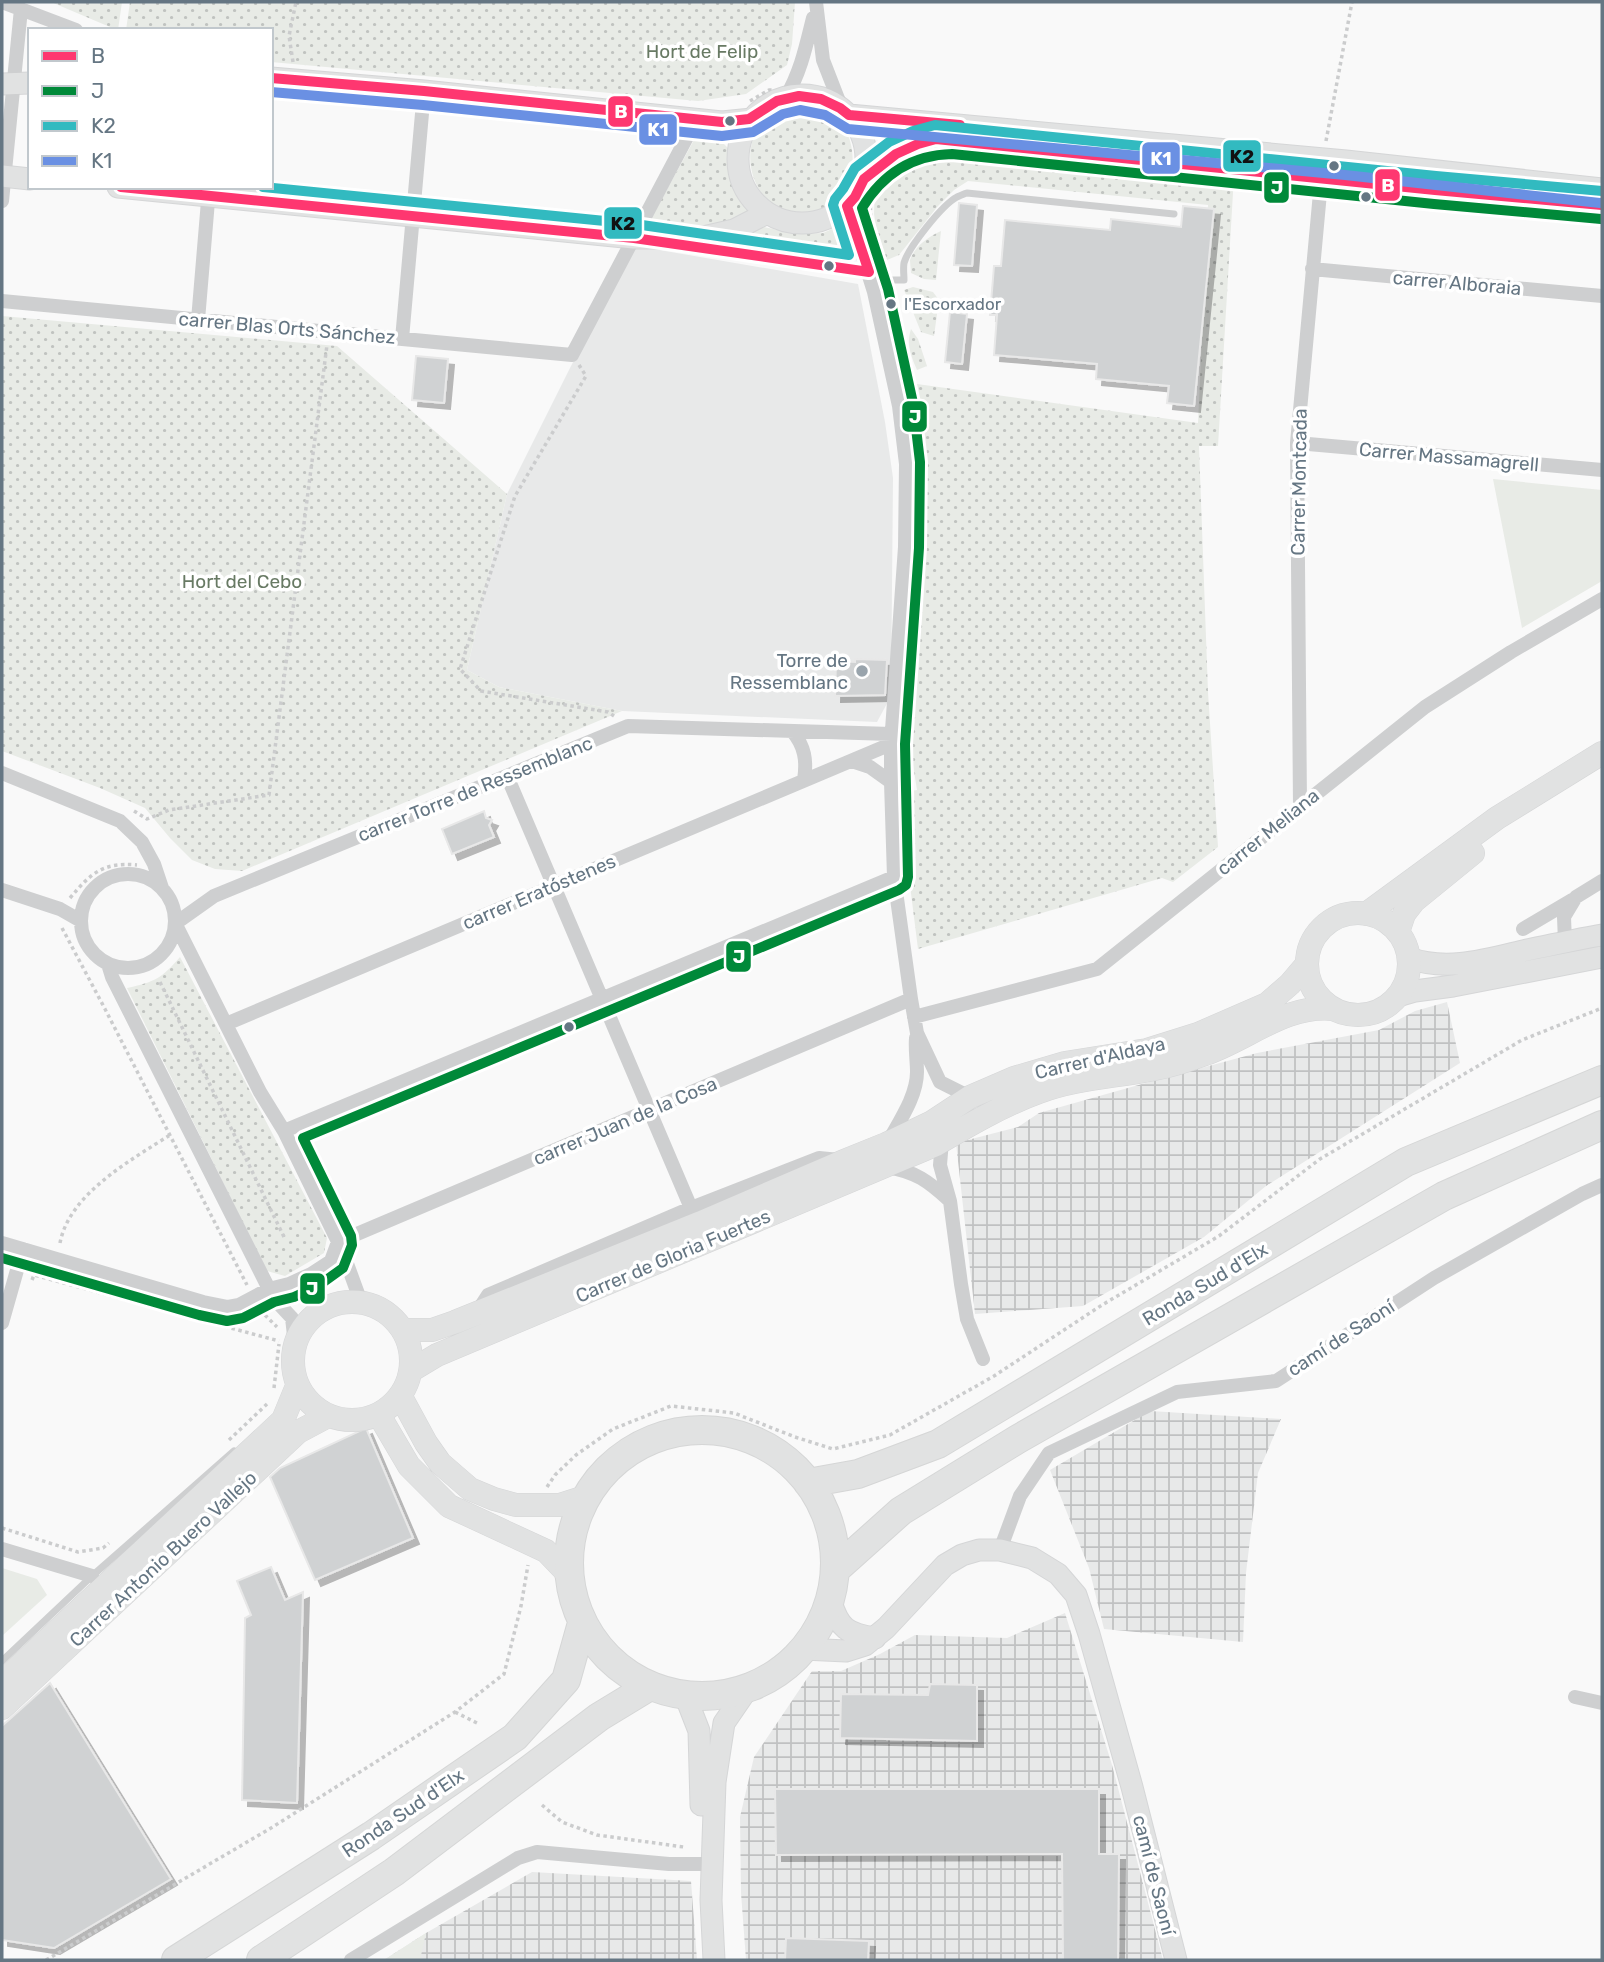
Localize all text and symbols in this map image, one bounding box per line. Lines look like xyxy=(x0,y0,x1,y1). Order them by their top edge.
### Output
legend xyxy=(28,28,273,189)
park label: Hort de Felip xyxy=(646,40,758,63)
text: B xyxy=(91,43,105,68)
text: J xyxy=(91,78,104,103)
line badge: B xyxy=(607,95,634,128)
text: B xyxy=(614,100,628,123)
text: K2 xyxy=(91,113,116,138)
line badge: K1 xyxy=(638,113,678,146)
unlabelled marker xyxy=(723,114,737,128)
text: K1 xyxy=(647,118,669,141)
line badge: K2 xyxy=(1222,139,1262,173)
line badge: K1 xyxy=(1141,141,1181,175)
text: K2 xyxy=(1230,145,1254,168)
text: K1 xyxy=(1150,147,1172,170)
text: K1 xyxy=(91,148,112,173)
unlabelled marker xyxy=(1327,159,1341,173)
line badge: B xyxy=(1374,168,1401,202)
line badge: J xyxy=(1263,171,1290,204)
text: B xyxy=(1381,174,1395,197)
text: J xyxy=(1271,176,1283,199)
unlabelled marker xyxy=(1359,190,1373,204)
line badge: K2 xyxy=(603,206,643,240)
text: K2 xyxy=(611,212,635,235)
unlabelled marker xyxy=(822,259,836,273)
street label: carrer Alboraia xyxy=(1392,266,1522,300)
place label: l'Escorxador xyxy=(904,294,1002,314)
marker: l'Escorxador xyxy=(884,297,898,311)
street label: carrer Blas Orts Sánchez xyxy=(178,307,396,349)
line badge: J xyxy=(901,400,928,433)
text: J xyxy=(909,405,921,428)
street label: Carrer Montcada xyxy=(1286,408,1312,556)
street label: Carrer Massamagrell xyxy=(1358,438,1540,476)
park label: Hort del Cebo xyxy=(182,570,302,593)
place label: Torre de Ressemblanc xyxy=(730,649,848,694)
marker: Torre de Ressemblanc xyxy=(854,663,870,679)
street label: carrer Torre de Ressemblanc xyxy=(354,731,596,847)
street label: carrer Meliana xyxy=(1212,784,1324,880)
street label: carrer Eratóstenes xyxy=(459,849,619,935)
line badge: J xyxy=(725,940,752,973)
text: J xyxy=(733,945,745,968)
unlabelled marker xyxy=(562,1020,576,1034)
street label: Carrer d'Aldaya xyxy=(1033,1032,1167,1084)
street label: carrer Juan de la Cosa xyxy=(530,1072,720,1170)
street label: Carrer de Gloria Fuertes xyxy=(572,1204,774,1308)
street label: Ronda Sud d'Elx xyxy=(1138,1238,1272,1330)
line badge: J xyxy=(299,1272,326,1305)
text: J xyxy=(306,1277,318,1300)
street label: camí de Saoní xyxy=(1283,1294,1400,1381)
street label: Carrer Antonio Buero Vallejo xyxy=(65,1466,261,1652)
street label: Ronda Sud d'Elx xyxy=(338,1764,468,1862)
street label: camí de Saoní xyxy=(1128,1813,1180,1939)

